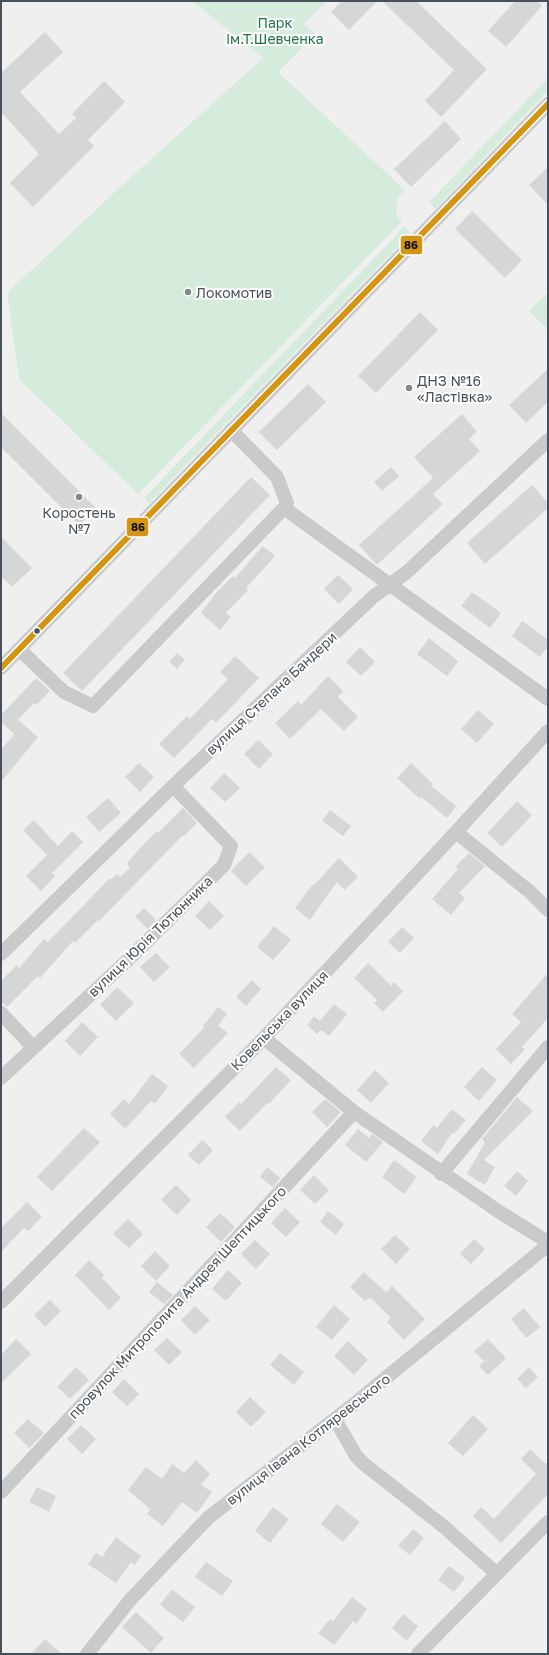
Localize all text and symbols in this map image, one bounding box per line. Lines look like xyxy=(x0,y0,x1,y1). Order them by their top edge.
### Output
park label: Парк ім.Т.Шевченка xyxy=(226,14,324,47)
line badge: 86 xyxy=(400,235,423,255)
text: 86 xyxy=(404,238,418,251)
place label: Локомотив xyxy=(196,284,272,301)
marker: Локомотив xyxy=(183,287,193,297)
place label: ДНЗ №16 «Ластівка» xyxy=(417,372,493,405)
marker: ДНЗ №16 «Ластівка» xyxy=(404,383,414,393)
marker: Коростень №7 xyxy=(74,492,84,502)
place label: Коростень №7 xyxy=(42,504,116,537)
line badge: 86 xyxy=(126,517,149,537)
text: 86 xyxy=(131,520,145,533)
unlabelled marker xyxy=(32,626,42,636)
street label: вулиця Степана Бандери xyxy=(202,628,340,758)
street label: вулиця Юрія Тютюнника xyxy=(84,872,216,1000)
street label: Ковельська вулиця xyxy=(227,966,331,1074)
street label: провулок Митрополита Андрея Шептицького xyxy=(65,1182,289,1422)
street label: вулиця Івана Котляревського xyxy=(223,1370,393,1508)

